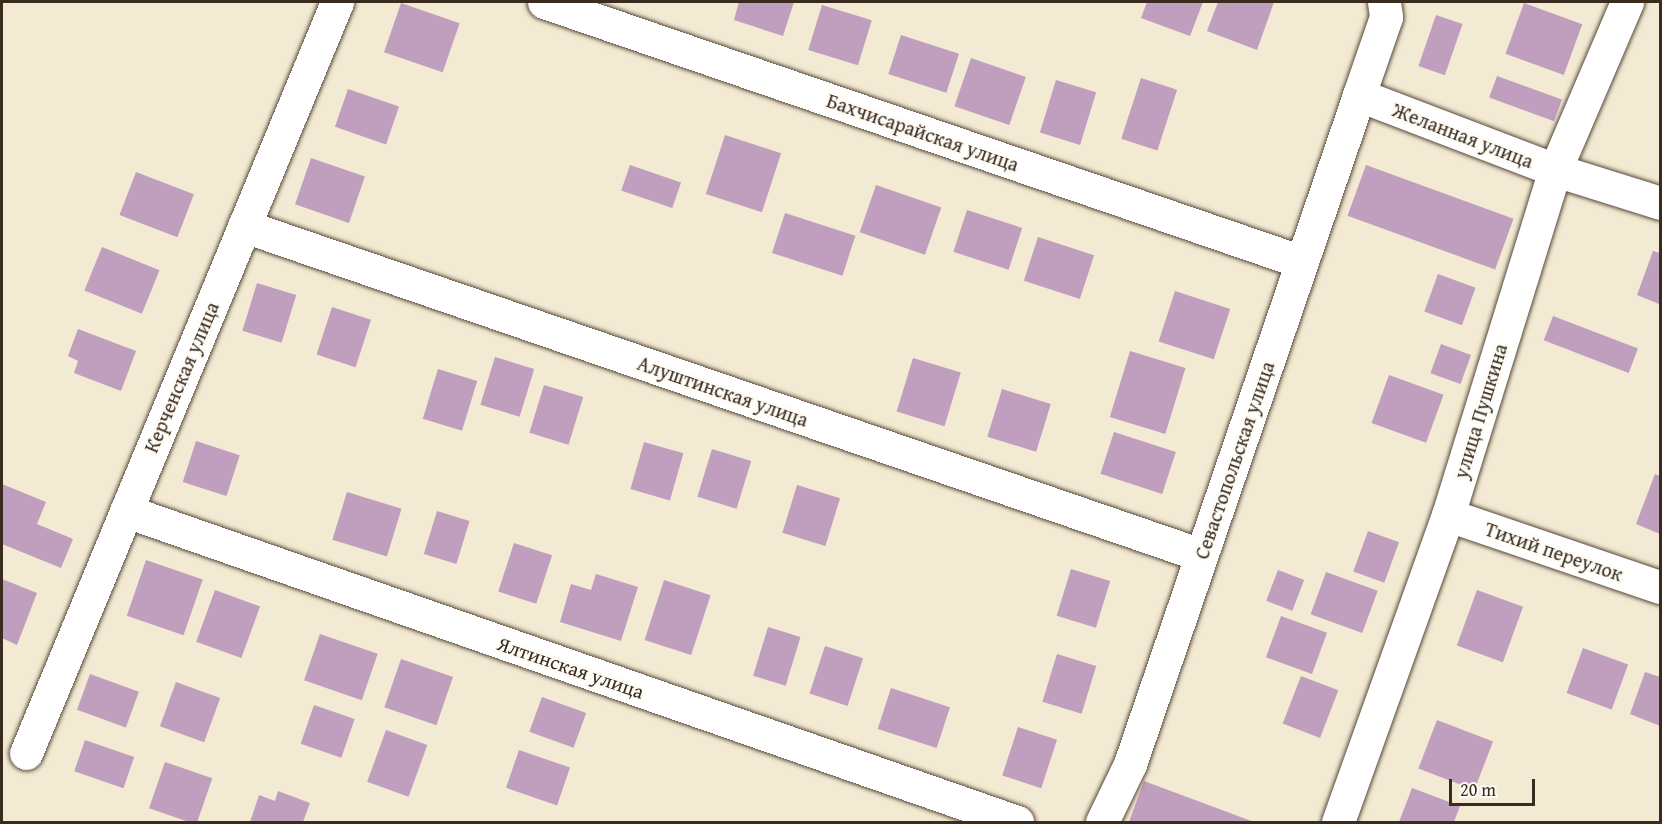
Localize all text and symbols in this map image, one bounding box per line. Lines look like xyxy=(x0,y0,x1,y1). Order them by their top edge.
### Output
street label: Бахчисарайская улица xyxy=(824,88,1022,176)
street label: Желанная улица xyxy=(1389,97,1537,173)
street label: Керченская улица xyxy=(138,298,224,456)
street label: улица Пушкина xyxy=(1448,341,1512,481)
street label: Алуштинская улица xyxy=(634,351,812,431)
street label: Севастопольская улица xyxy=(1189,358,1279,562)
street label: Тихий переулок xyxy=(1482,516,1626,586)
street label: Ялтинская улица xyxy=(495,631,647,703)
scale bar xyxy=(1452,767,1538,805)
text: 20 m xyxy=(1460,776,1496,803)

